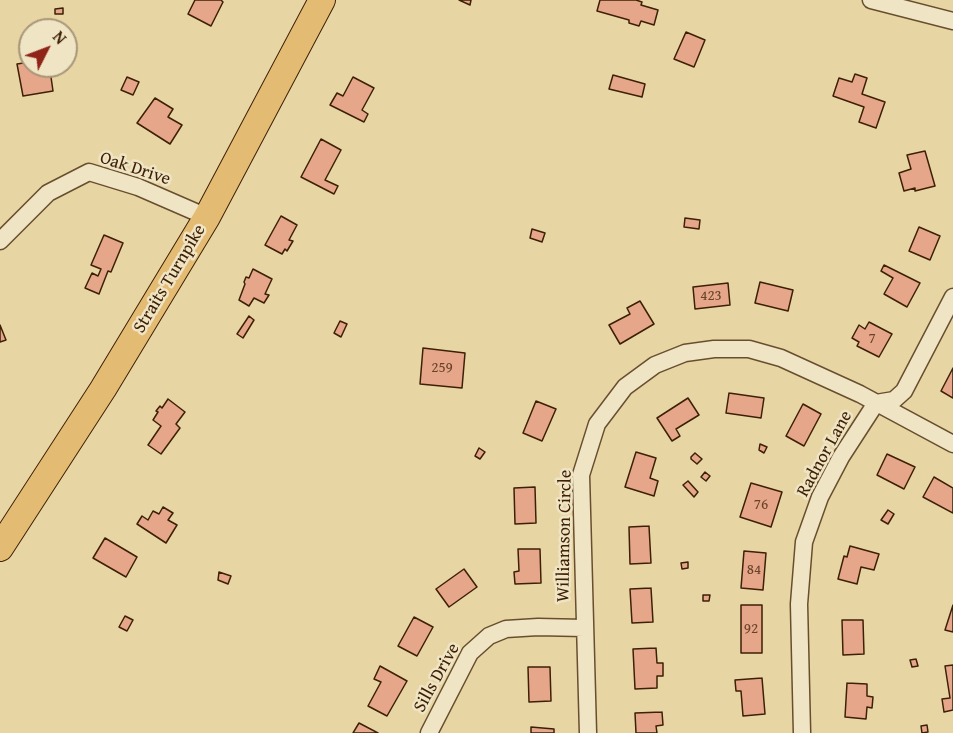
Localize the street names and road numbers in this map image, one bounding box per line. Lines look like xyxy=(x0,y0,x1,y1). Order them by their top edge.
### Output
street label: Oak Drive xyxy=(97,147,173,191)
street label: Straits Turnpike xyxy=(129,221,211,337)
street label: Radnor Lane xyxy=(793,407,857,501)
street label: Williamson Circle xyxy=(553,470,577,602)
street label: Sills Drive xyxy=(409,640,465,716)

